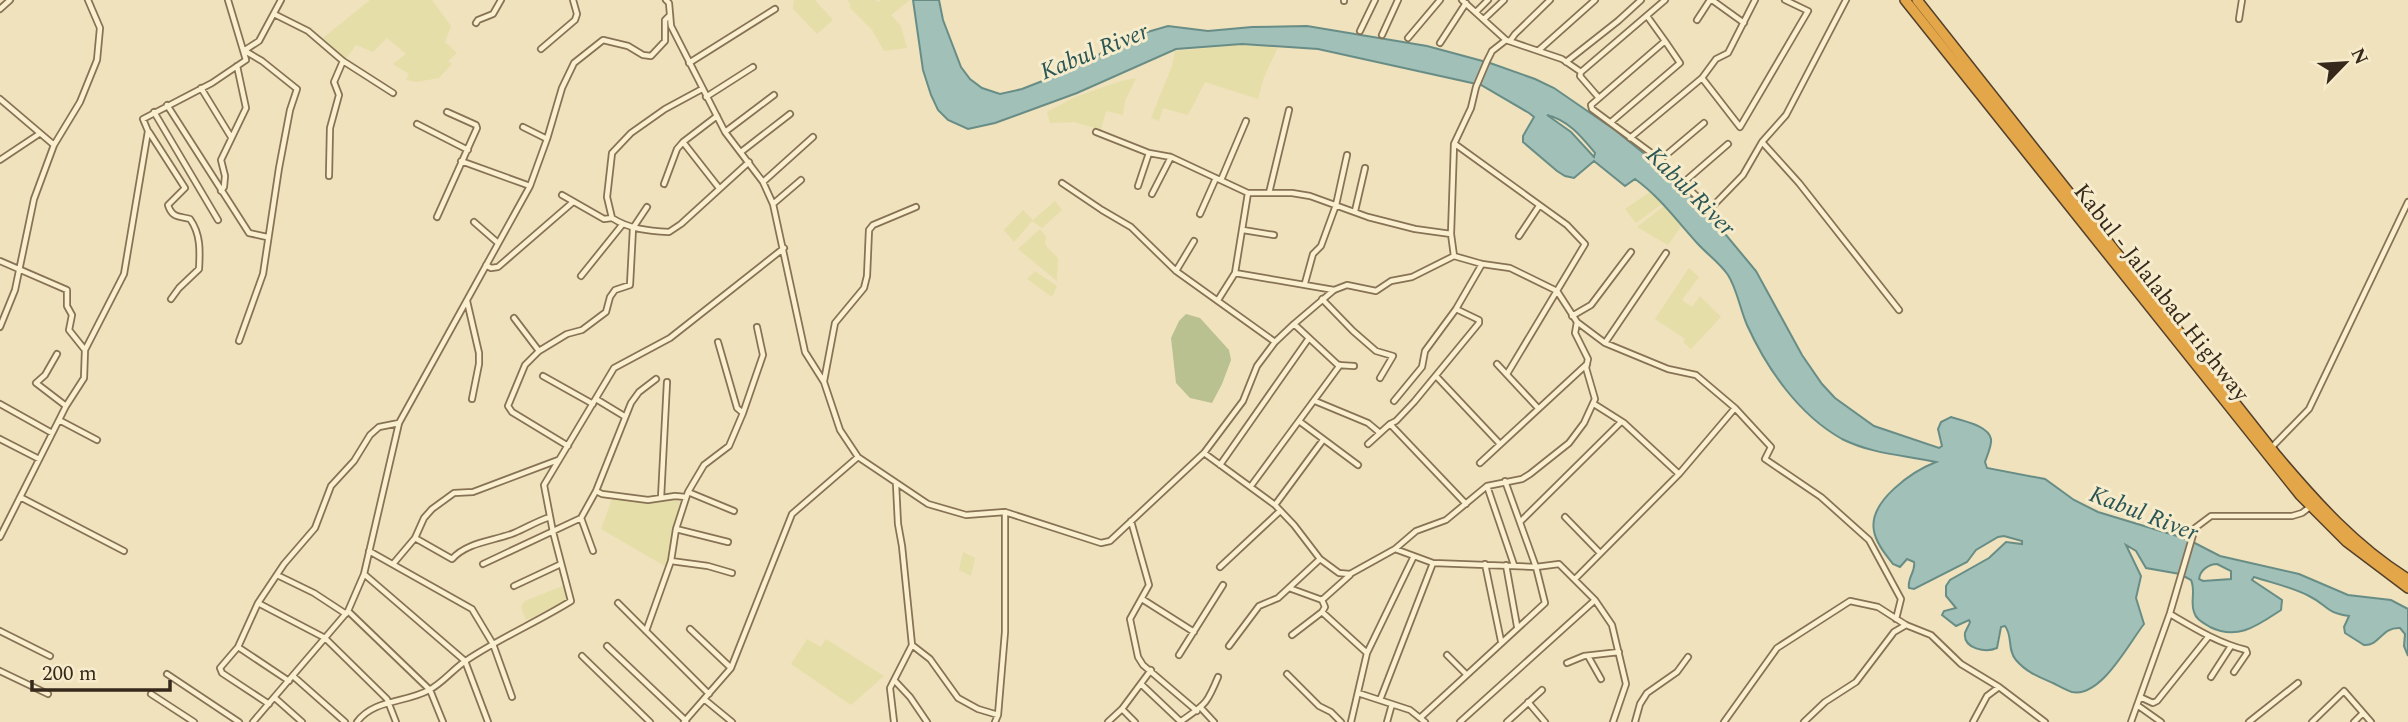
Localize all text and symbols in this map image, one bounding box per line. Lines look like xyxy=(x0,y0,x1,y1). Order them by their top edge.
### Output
water label: Kabul River xyxy=(1035,14,1155,90)
north arrow xyxy=(2310,28,2380,98)
text: N xyxy=(2343,43,2375,70)
water label: Kabul River xyxy=(1637,139,1744,245)
street label: Kabul - Jalalabad Highway xyxy=(2064,176,2258,410)
water label: Kabul River xyxy=(2084,477,2204,551)
scale bar xyxy=(32,648,170,692)
text: 200 m xyxy=(42,658,97,690)

